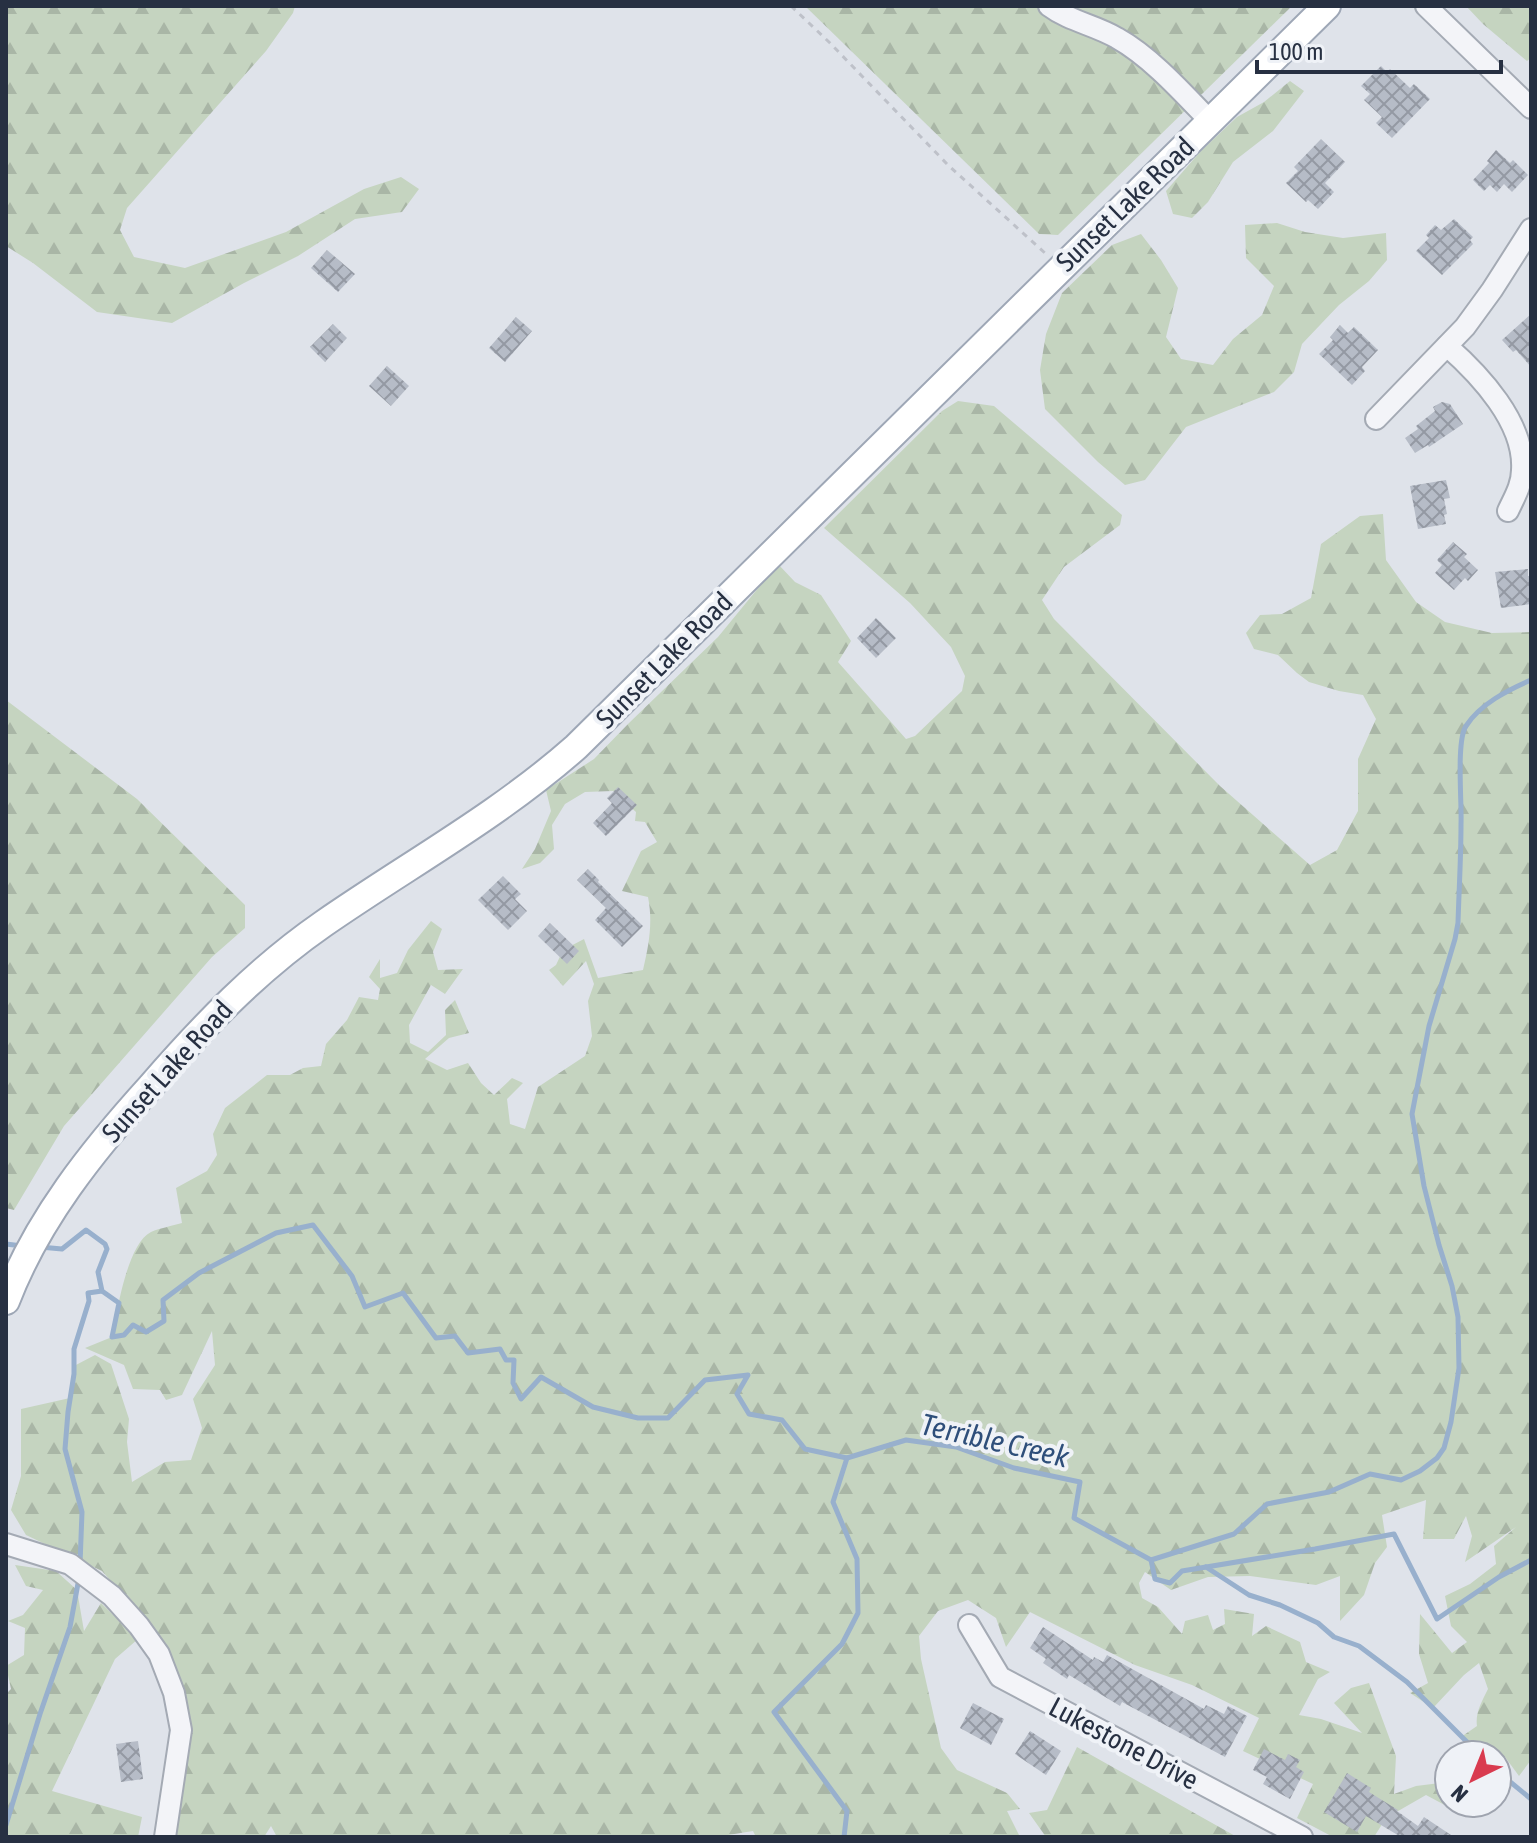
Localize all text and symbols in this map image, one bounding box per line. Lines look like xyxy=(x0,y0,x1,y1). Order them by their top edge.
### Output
scale bar xyxy=(1257,24,1501,74)
text: 100 m xyxy=(1269,38,1323,65)
street label: Sunset Lake Road xyxy=(1050,130,1200,278)
street label: Sunset Lake Road xyxy=(589,585,739,735)
street label: Sunset Lake Road xyxy=(95,994,239,1148)
water label: Terrible Creek xyxy=(918,1407,1073,1474)
street label: Lukestone Drive xyxy=(1044,1690,1204,1796)
north arrow xyxy=(1433,1739,1513,1819)
text: N xyxy=(1446,1780,1473,1808)

